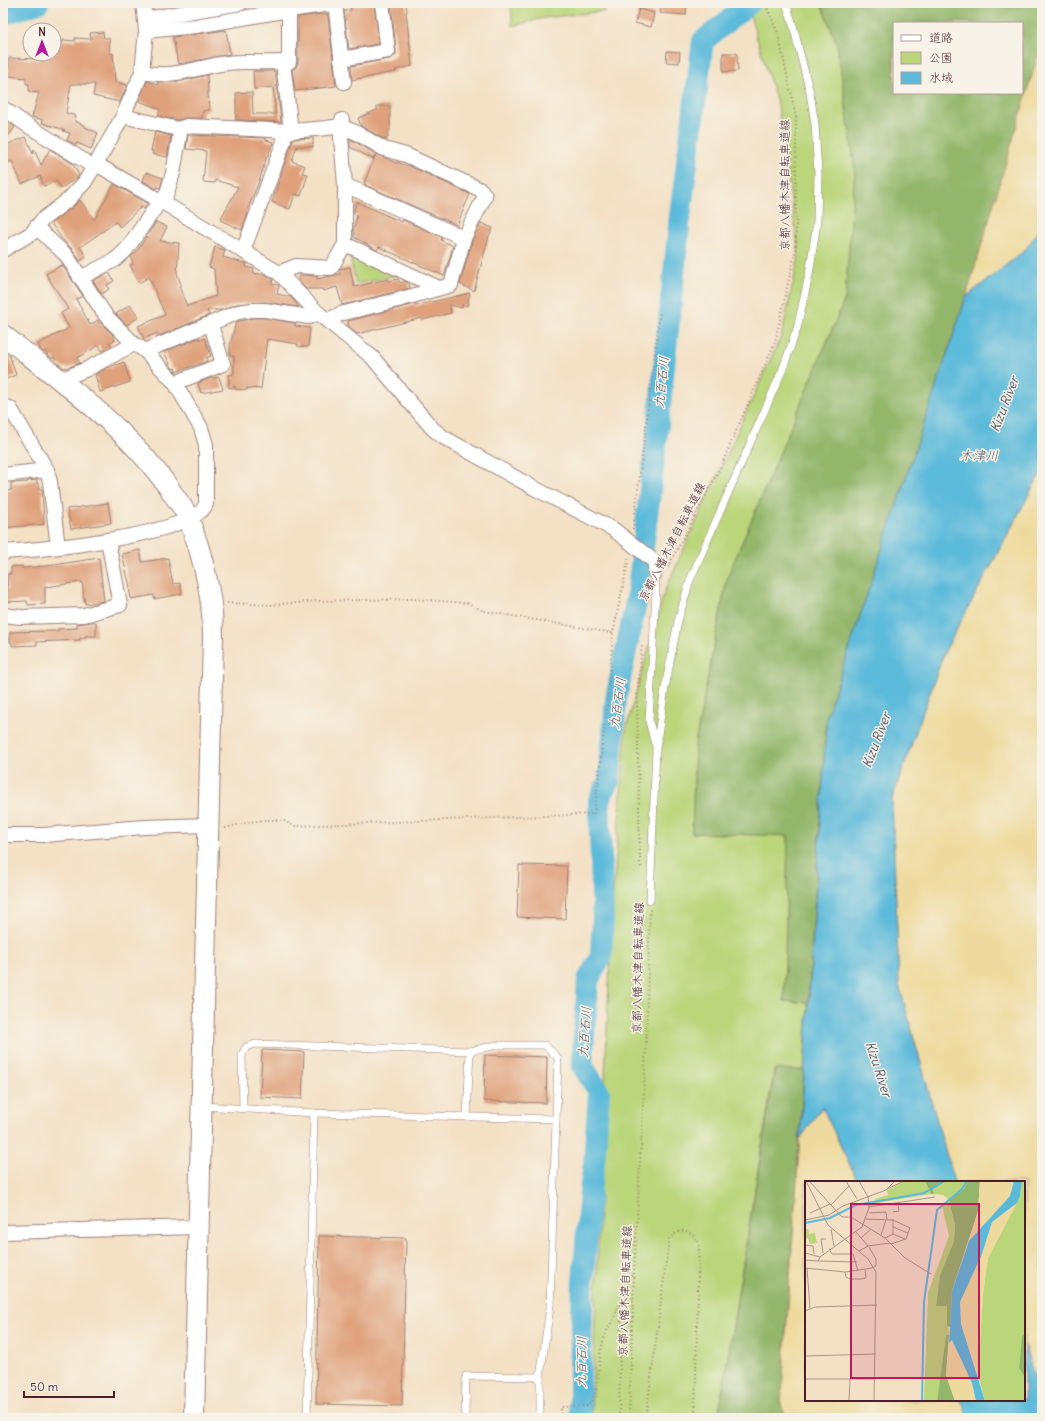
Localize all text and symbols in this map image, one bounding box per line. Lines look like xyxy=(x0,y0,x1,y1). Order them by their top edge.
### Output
north arrow xyxy=(22,22,62,62)
legend xyxy=(893,22,1023,94)
text: N xyxy=(38,25,46,39)
text: 道路 xyxy=(929,30,953,45)
text: 公園 xyxy=(929,50,953,65)
text: 水域 xyxy=(929,70,953,85)
street label: 京都八幡木津自転車道線 xyxy=(777,119,792,251)
water label: 九百石川 xyxy=(650,355,673,409)
water label: Kizu River xyxy=(986,373,1023,434)
water label: 木津川 xyxy=(959,447,999,464)
street label: 京都八幡木津自転車道線 xyxy=(635,480,708,604)
water label: 九百石川 xyxy=(605,676,630,730)
water label: Kizu River xyxy=(858,709,895,770)
street label: 京都八幡木津自転車道線 xyxy=(629,902,646,1034)
water label: 九百石川 xyxy=(574,1005,595,1059)
water label: Kizu River xyxy=(862,1039,896,1101)
inset map xyxy=(805,1181,1025,1401)
street label: 京都八幡木津自転車道線 xyxy=(615,1225,634,1357)
water label: 九百石川 xyxy=(573,1336,590,1388)
scale bar xyxy=(24,1373,114,1399)
text: 50 m xyxy=(30,1379,59,1394)

